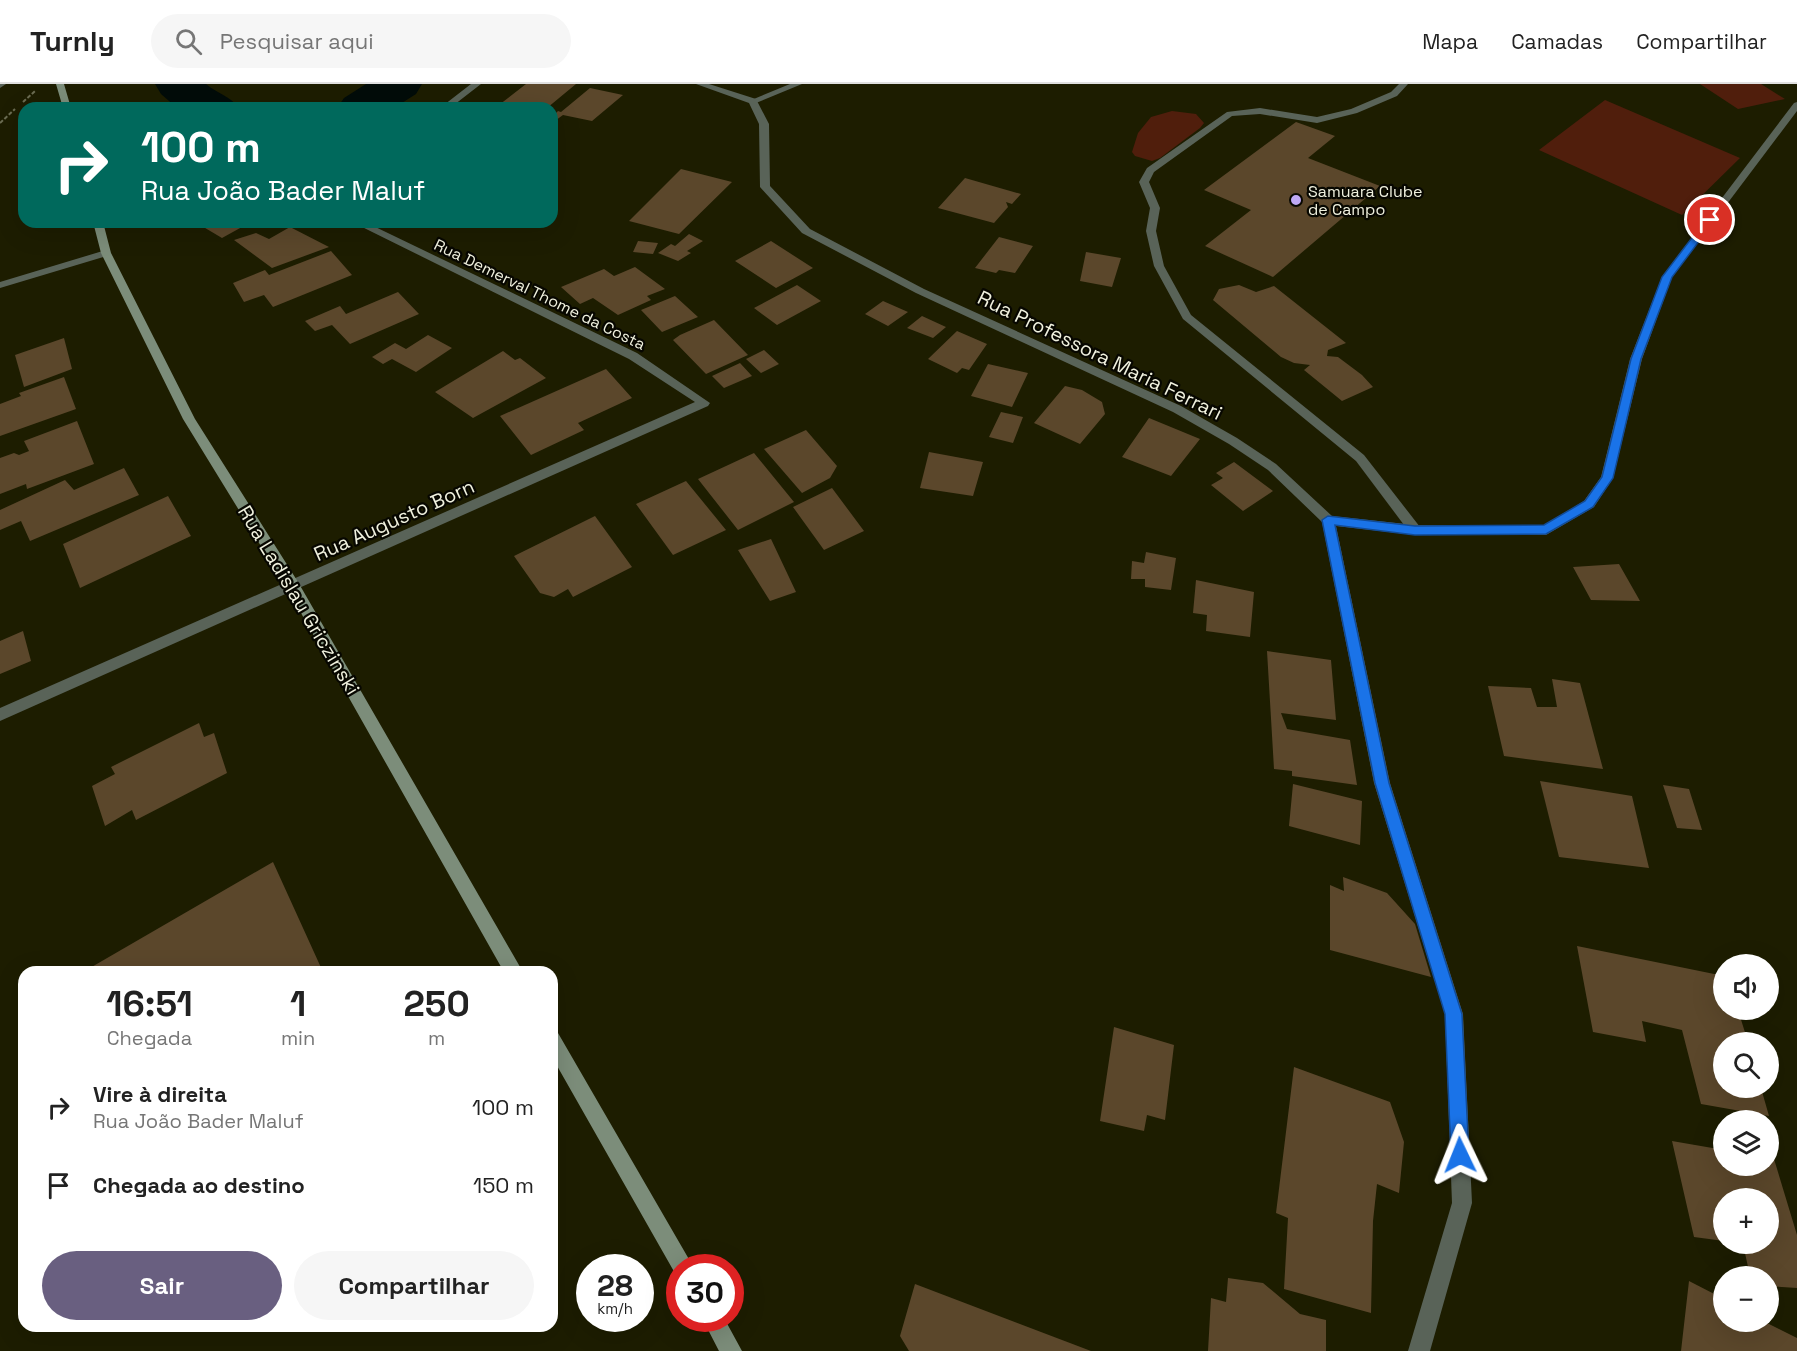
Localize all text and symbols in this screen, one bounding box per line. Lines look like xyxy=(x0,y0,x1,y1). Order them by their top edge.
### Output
search box xyxy=(151,14,571,68)
text: Turnly xyxy=(30,23,115,59)
icon: search xyxy=(172,25,205,58)
text: Pesquisar aqui xyxy=(220,27,374,55)
text: Mapa xyxy=(1422,28,1478,55)
text: Camadas xyxy=(1511,28,1603,55)
text: Compartilhar xyxy=(1636,28,1767,55)
text: 100 m xyxy=(141,121,261,174)
icon: right xyxy=(42,126,120,204)
text: Rua João Bader Maluf xyxy=(141,173,425,208)
place label: Samuara Clube de Campo xyxy=(1308,181,1422,220)
marker: Samuara Clube de Campo xyxy=(1289,193,1303,207)
pin xyxy=(1684,194,1735,245)
icon: arrive xyxy=(1693,203,1726,236)
street label: Rua Demerval Thome da Costa xyxy=(431,234,649,355)
street label: Rua Professora Maria Ferrari xyxy=(973,284,1227,426)
street label: Rua Augusto Born xyxy=(310,473,478,567)
street label: Rua Ladislau Griczinski xyxy=(232,501,366,699)
map controls xyxy=(1713,954,1779,1332)
button: sound xyxy=(1713,954,1779,1020)
text: 16:51 xyxy=(106,981,193,1027)
text: 1 xyxy=(290,981,306,1027)
text: 250 xyxy=(403,981,470,1027)
text: Chegada xyxy=(107,1025,192,1051)
text: min xyxy=(281,1025,315,1051)
text: m xyxy=(428,1025,445,1051)
button: search xyxy=(1713,1032,1779,1098)
text: Vire à direita xyxy=(93,1080,227,1108)
icon: right xyxy=(42,1091,75,1124)
text: 100 m xyxy=(472,1093,534,1121)
text: Rua João Bader Maluf xyxy=(93,1108,304,1134)
button: layers xyxy=(1713,1110,1779,1176)
position arrow xyxy=(1428,1123,1492,1187)
icon: arrive xyxy=(42,1169,75,1202)
text: Chegada ao destino xyxy=(93,1171,305,1199)
text: 150 m xyxy=(473,1171,534,1199)
button: + xyxy=(1713,1188,1779,1254)
button: Sair xyxy=(42,1251,282,1320)
button: Compartilhar xyxy=(294,1251,534,1320)
speed limit sign: 30 xyxy=(666,1254,744,1332)
text: 28 xyxy=(597,1266,633,1305)
button: − xyxy=(1713,1266,1779,1332)
text: km/h xyxy=(597,1299,633,1318)

